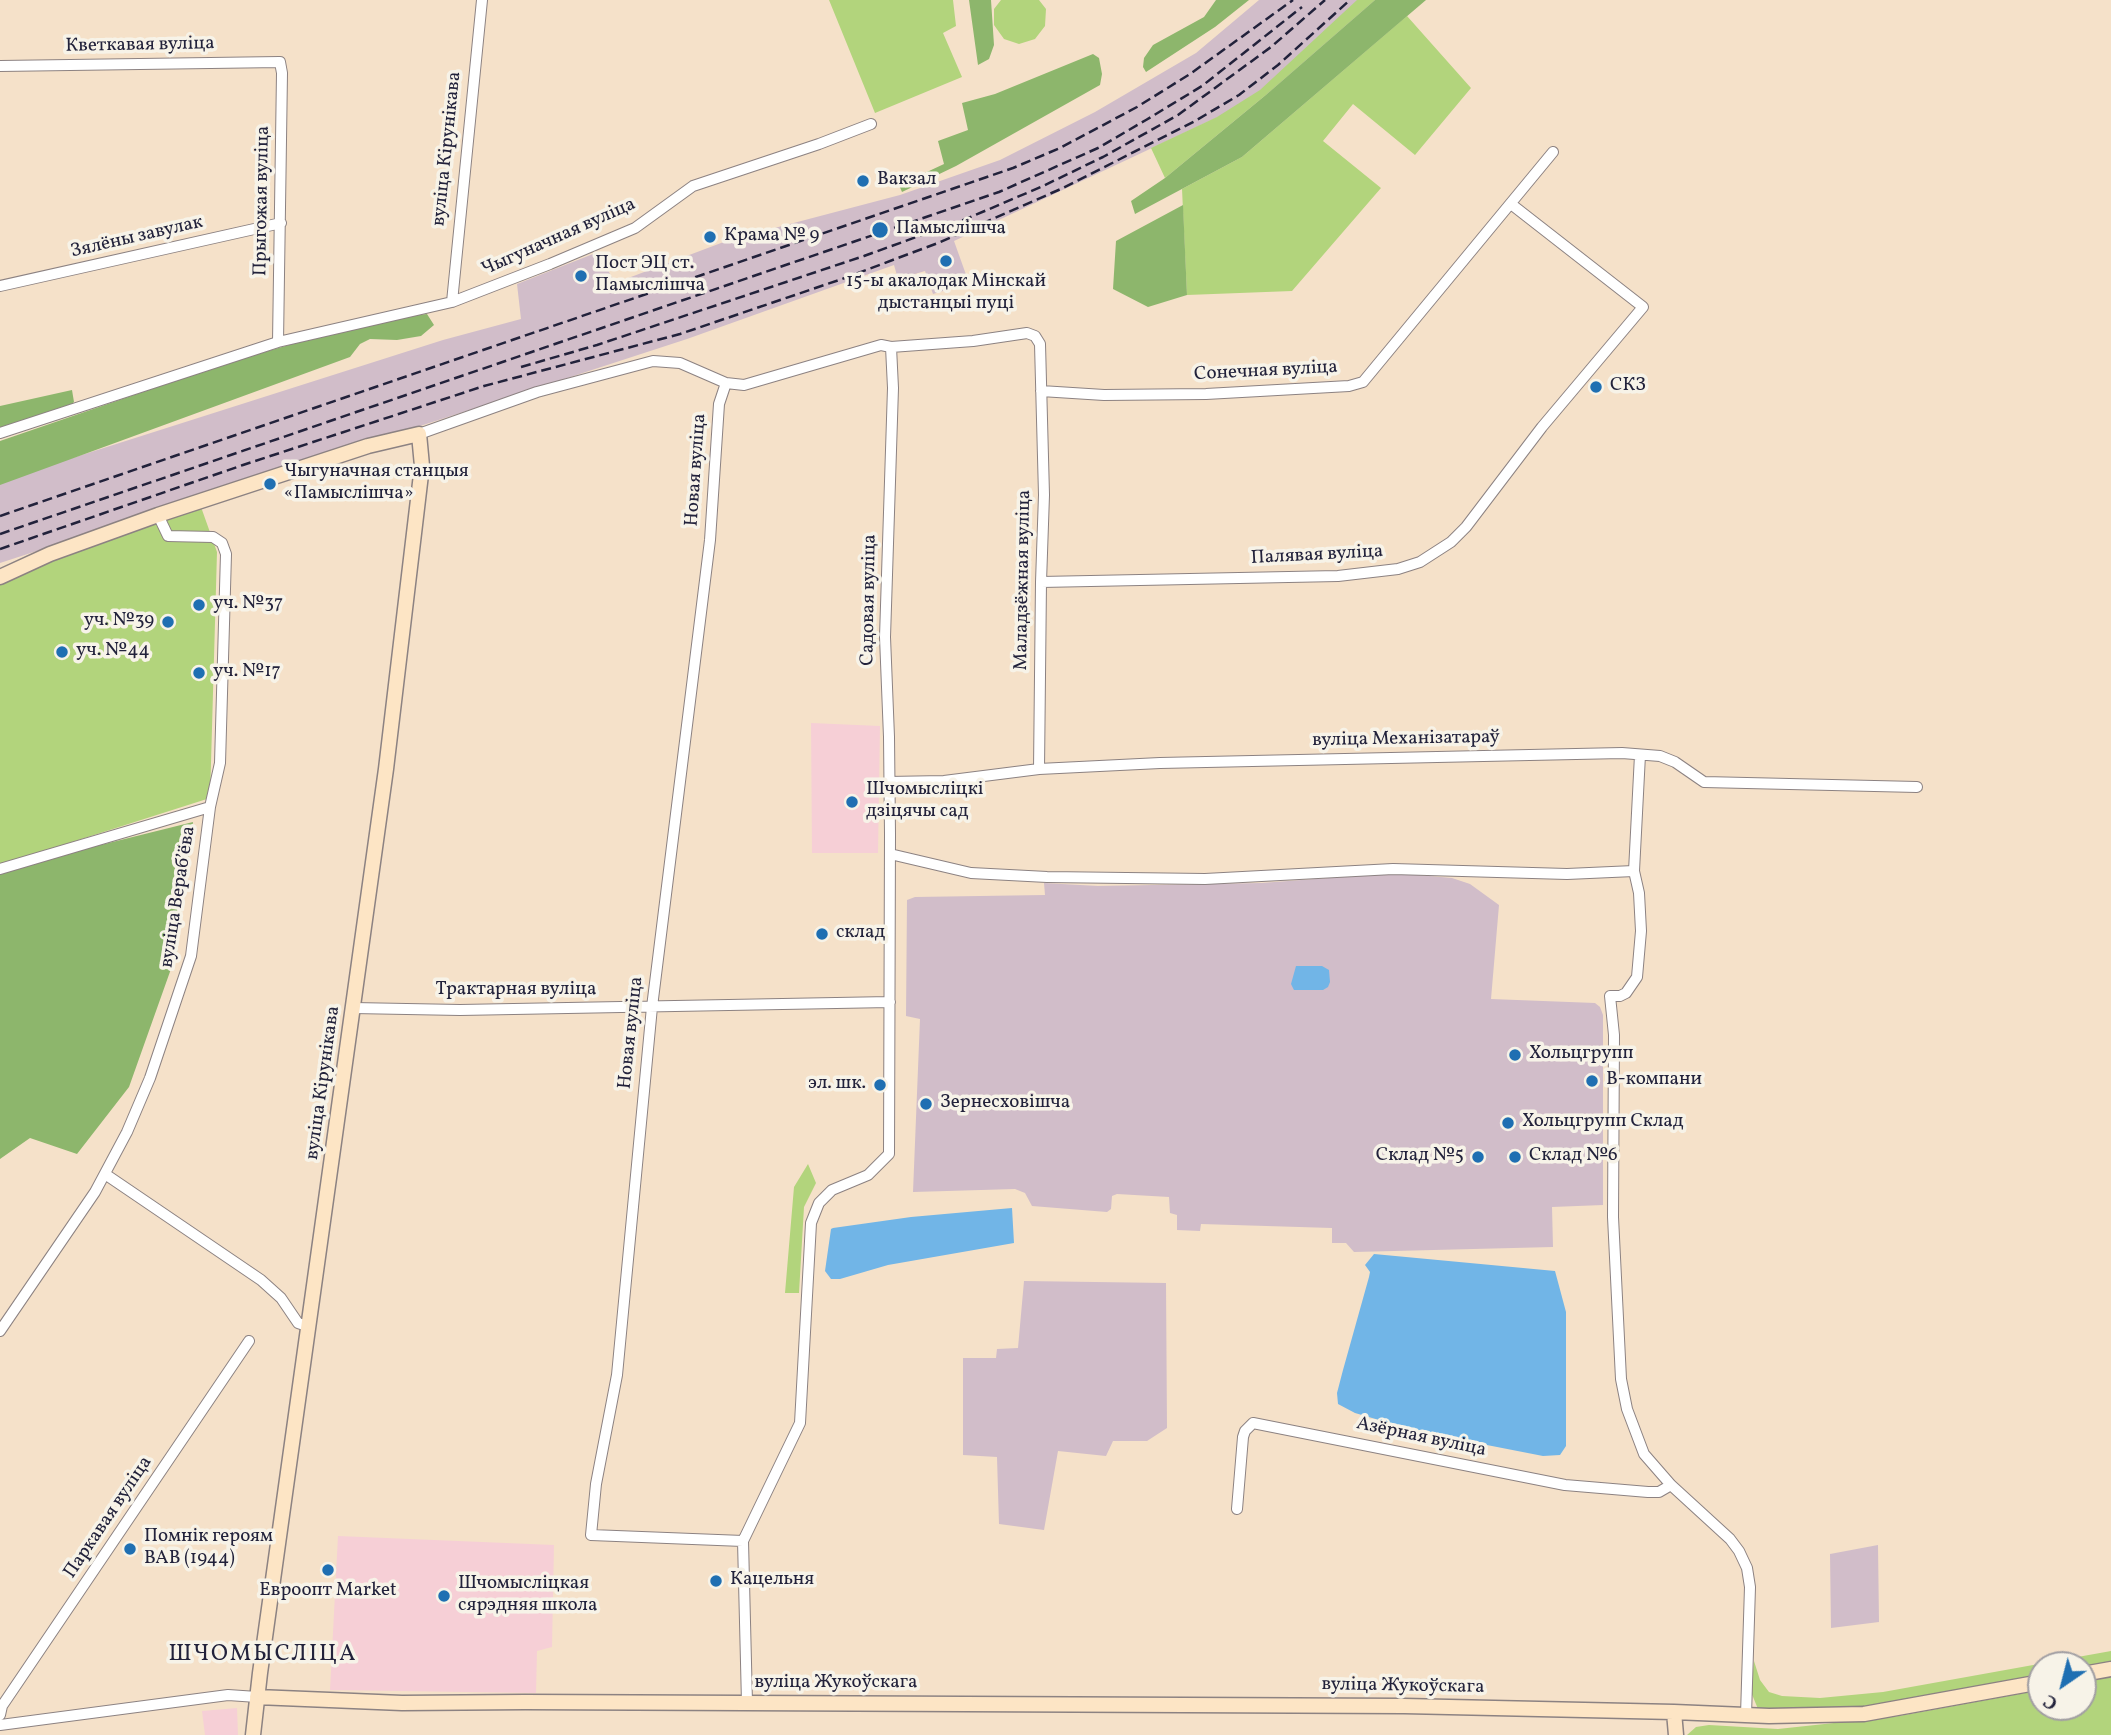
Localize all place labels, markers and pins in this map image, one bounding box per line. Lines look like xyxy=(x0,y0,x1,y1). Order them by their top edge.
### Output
place label: Вакзал xyxy=(877,170,936,192)
marker: Вакзал xyxy=(855,173,871,189)
place label: Памыслішча xyxy=(896,219,1006,241)
marker: Памыслішча xyxy=(870,220,890,240)
place label: Крама № 9 xyxy=(724,226,819,248)
marker: Крама № 9 xyxy=(702,229,718,245)
marker: 15-ы акалодак Мінскай дыстанцыі пуці xyxy=(938,253,954,269)
place label: Пост ЭЦ ст. Памыслішча xyxy=(595,254,705,298)
marker: Пост ЭЦ ст. Памыслішча xyxy=(573,268,589,284)
place label: 15-ы акалодак Мінскай дыстанцыі пуці xyxy=(846,272,1046,316)
place label: СКЗ xyxy=(1610,376,1646,398)
marker: СКЗ xyxy=(1588,379,1604,395)
place label: Чыгуначная станцыя «Памыслішча» xyxy=(284,462,469,506)
marker: Чыгуначная станцыя «Памыслішча» xyxy=(262,476,278,492)
place label: уч. №37 xyxy=(213,594,283,616)
marker: уч. №37 xyxy=(191,597,207,613)
place label: уч. №39 xyxy=(84,611,154,633)
marker: уч. №39 xyxy=(160,614,176,630)
place label: уч. №44 xyxy=(76,641,150,663)
marker: уч. №44 xyxy=(54,644,70,660)
place label: уч. №17 xyxy=(213,662,281,684)
marker: уч. №17 xyxy=(191,665,207,681)
place label: Шчомысліцкі дзіцячы сад xyxy=(866,780,983,824)
marker: Шчомысліцкі дзіцячы сад xyxy=(844,794,860,810)
place label: склад xyxy=(836,923,885,945)
marker: склад xyxy=(814,926,830,942)
place label: Хольцгрупп xyxy=(1529,1044,1634,1066)
marker: Хольцгрупп xyxy=(1507,1047,1523,1063)
place label: В-компани xyxy=(1606,1070,1702,1092)
marker: В-компани xyxy=(1584,1073,1600,1089)
place label: эл. шк. xyxy=(808,1074,866,1096)
marker: эл. шк. xyxy=(872,1077,888,1093)
place label: Зернесховішча xyxy=(940,1093,1070,1115)
marker: Зернесховішча xyxy=(918,1096,934,1112)
place label: Хольцгрупп Склад xyxy=(1522,1112,1684,1134)
marker: Хольцгрупп Склад xyxy=(1500,1115,1516,1131)
place label: Склад №5 xyxy=(1376,1146,1464,1168)
place label: Склад №6 xyxy=(1529,1146,1618,1168)
marker: Склад №5 xyxy=(1470,1149,1486,1165)
marker: Склад №6 xyxy=(1507,1149,1523,1165)
place label: Помнік героям ВАВ (1944) xyxy=(144,1527,273,1571)
marker: Помнік героям ВАВ (1944) xyxy=(122,1541,138,1557)
marker: Евроопт Market xyxy=(320,1562,336,1578)
place label: Кацельня xyxy=(730,1570,814,1592)
marker: Кацельня xyxy=(708,1573,724,1589)
place label: Шчомысліцкая сярэдняя школа xyxy=(458,1574,597,1618)
place label: Евроопт Market xyxy=(259,1581,397,1603)
marker: Шчомысліцкая сярэдняя школа xyxy=(436,1588,452,1604)

